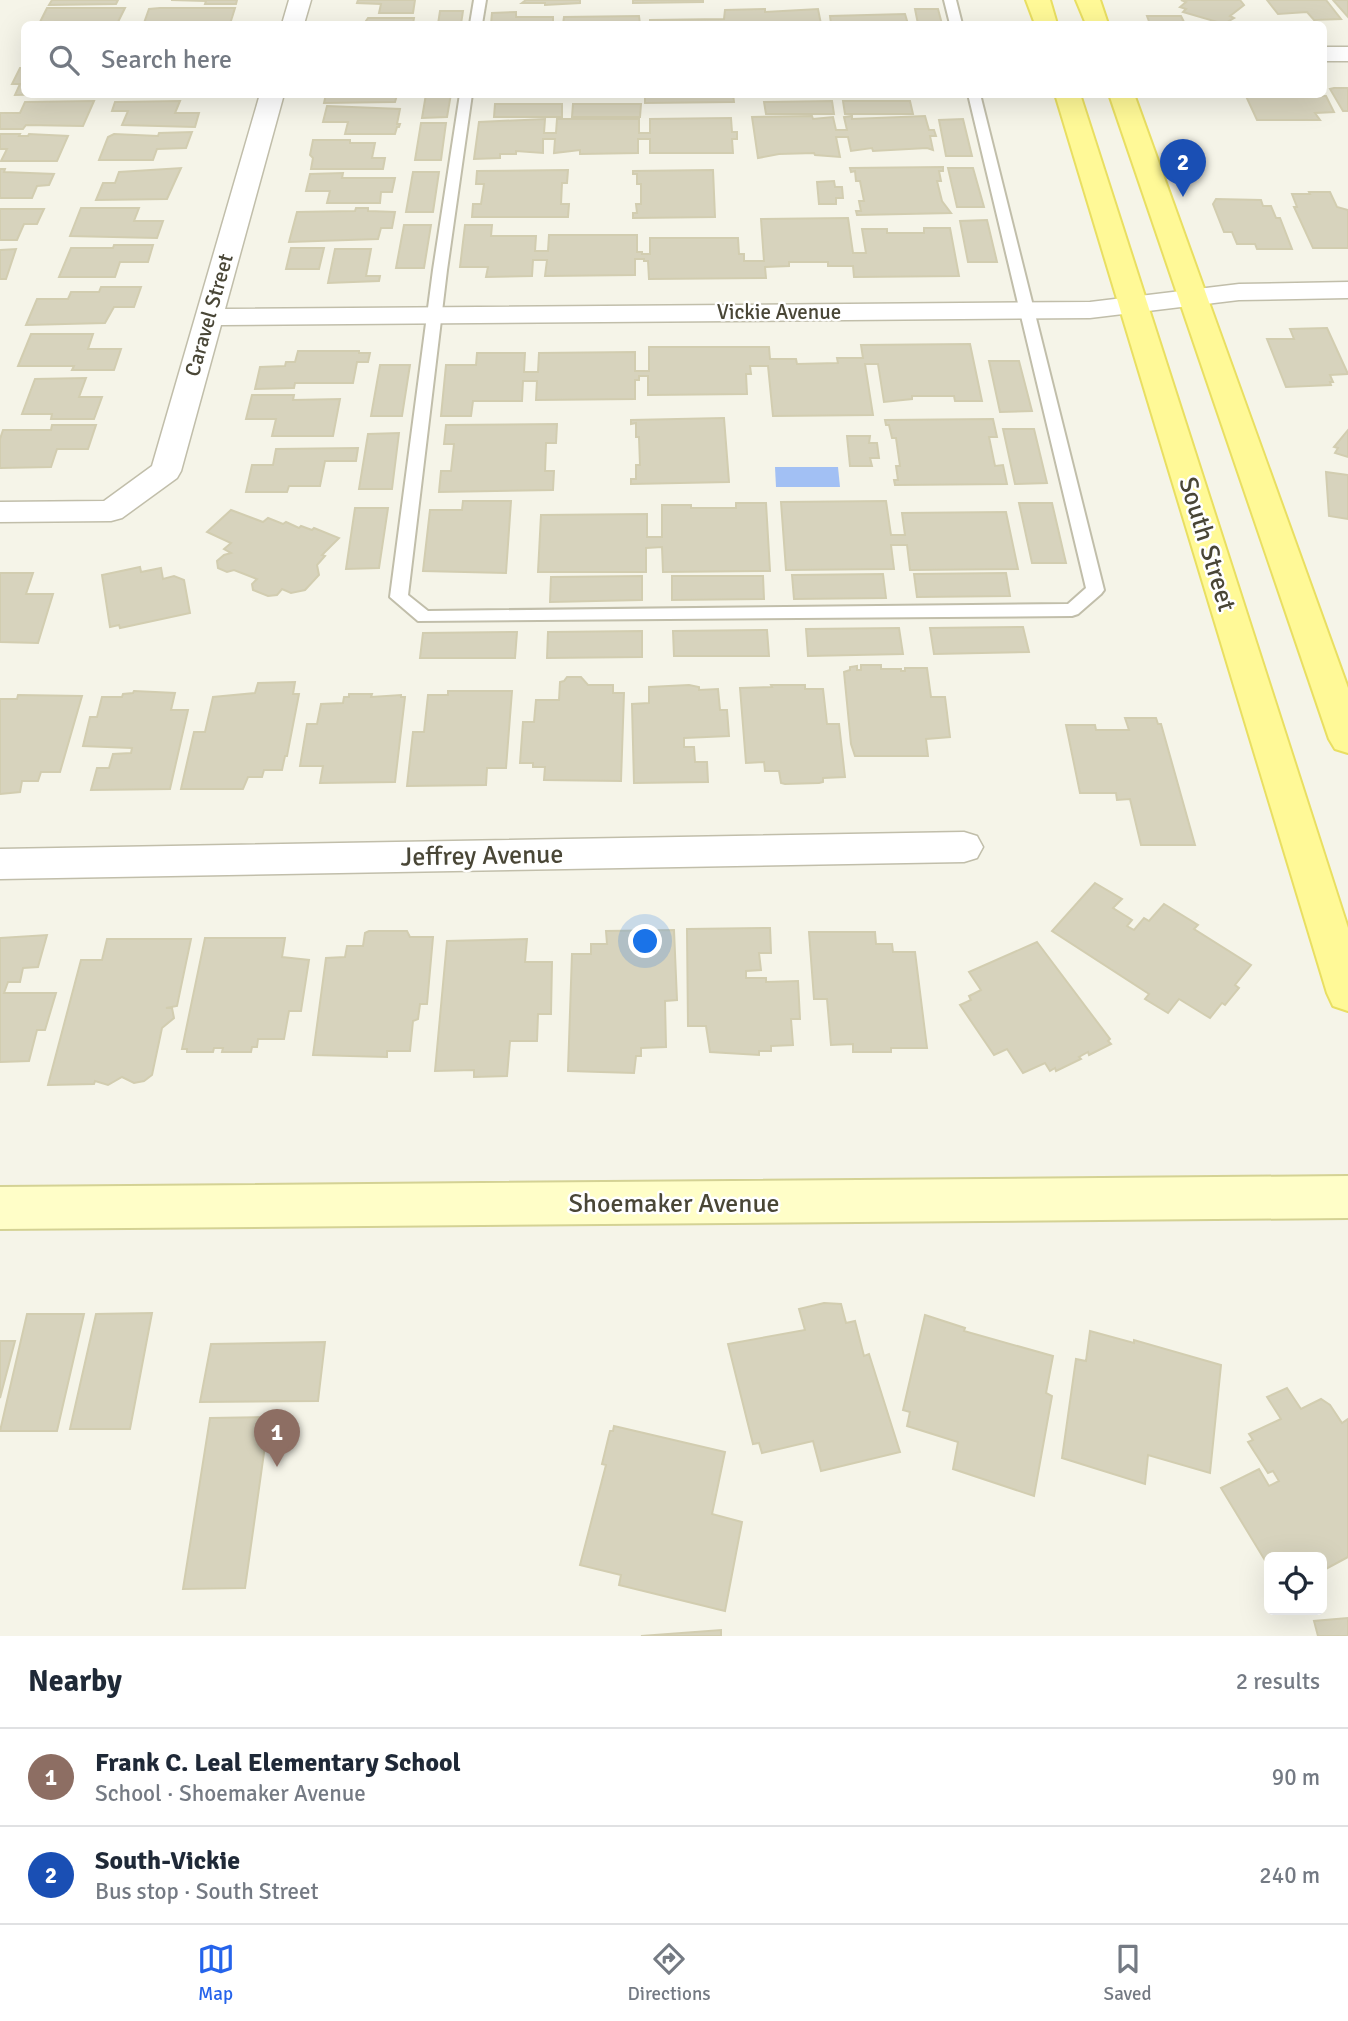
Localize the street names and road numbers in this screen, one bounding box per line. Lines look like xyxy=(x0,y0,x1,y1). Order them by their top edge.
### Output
street label: Caravel Street xyxy=(179,251,239,379)
street label: Vickie Avenue xyxy=(717,299,841,325)
street label: South Street xyxy=(1171,473,1243,615)
street label: Jeffrey Avenue xyxy=(400,839,564,873)
street label: Shoemaker Avenue xyxy=(568,1188,780,1220)

